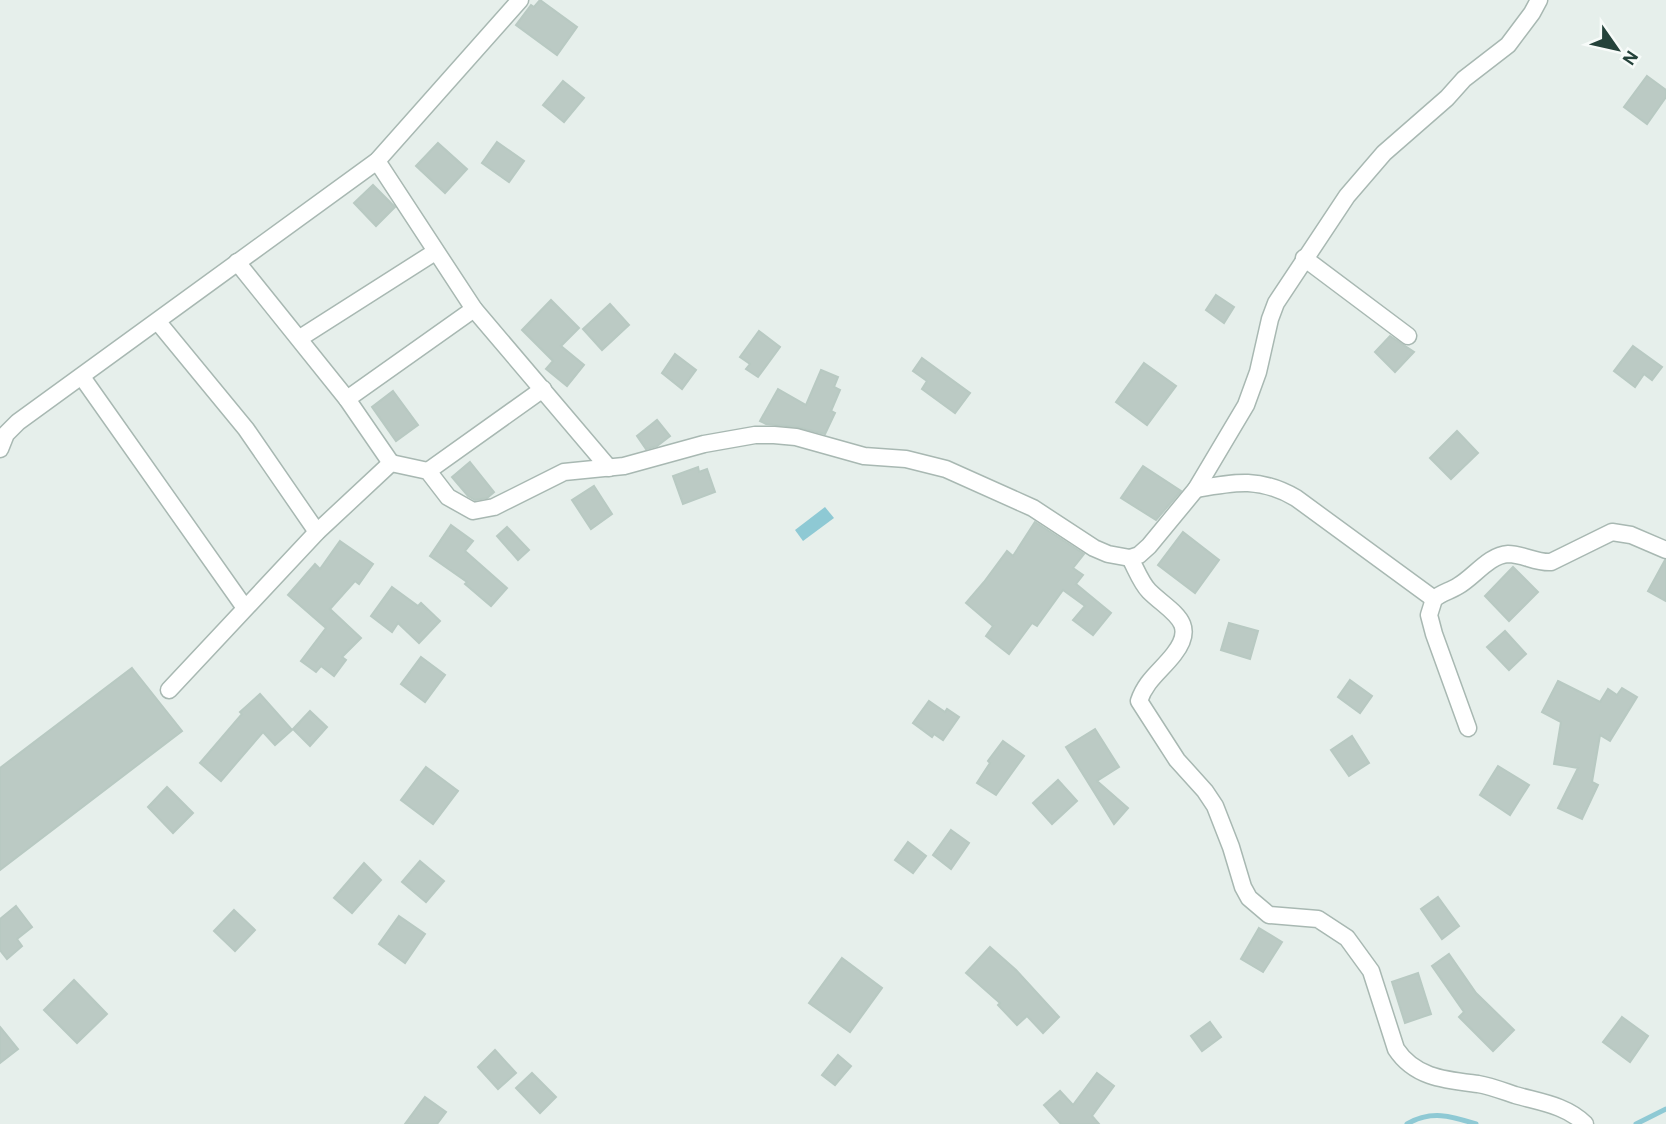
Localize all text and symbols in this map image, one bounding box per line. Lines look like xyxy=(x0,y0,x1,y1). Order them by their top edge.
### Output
north arrow xyxy=(1582,14,1652,84)
text: N xyxy=(1618,47,1641,68)

